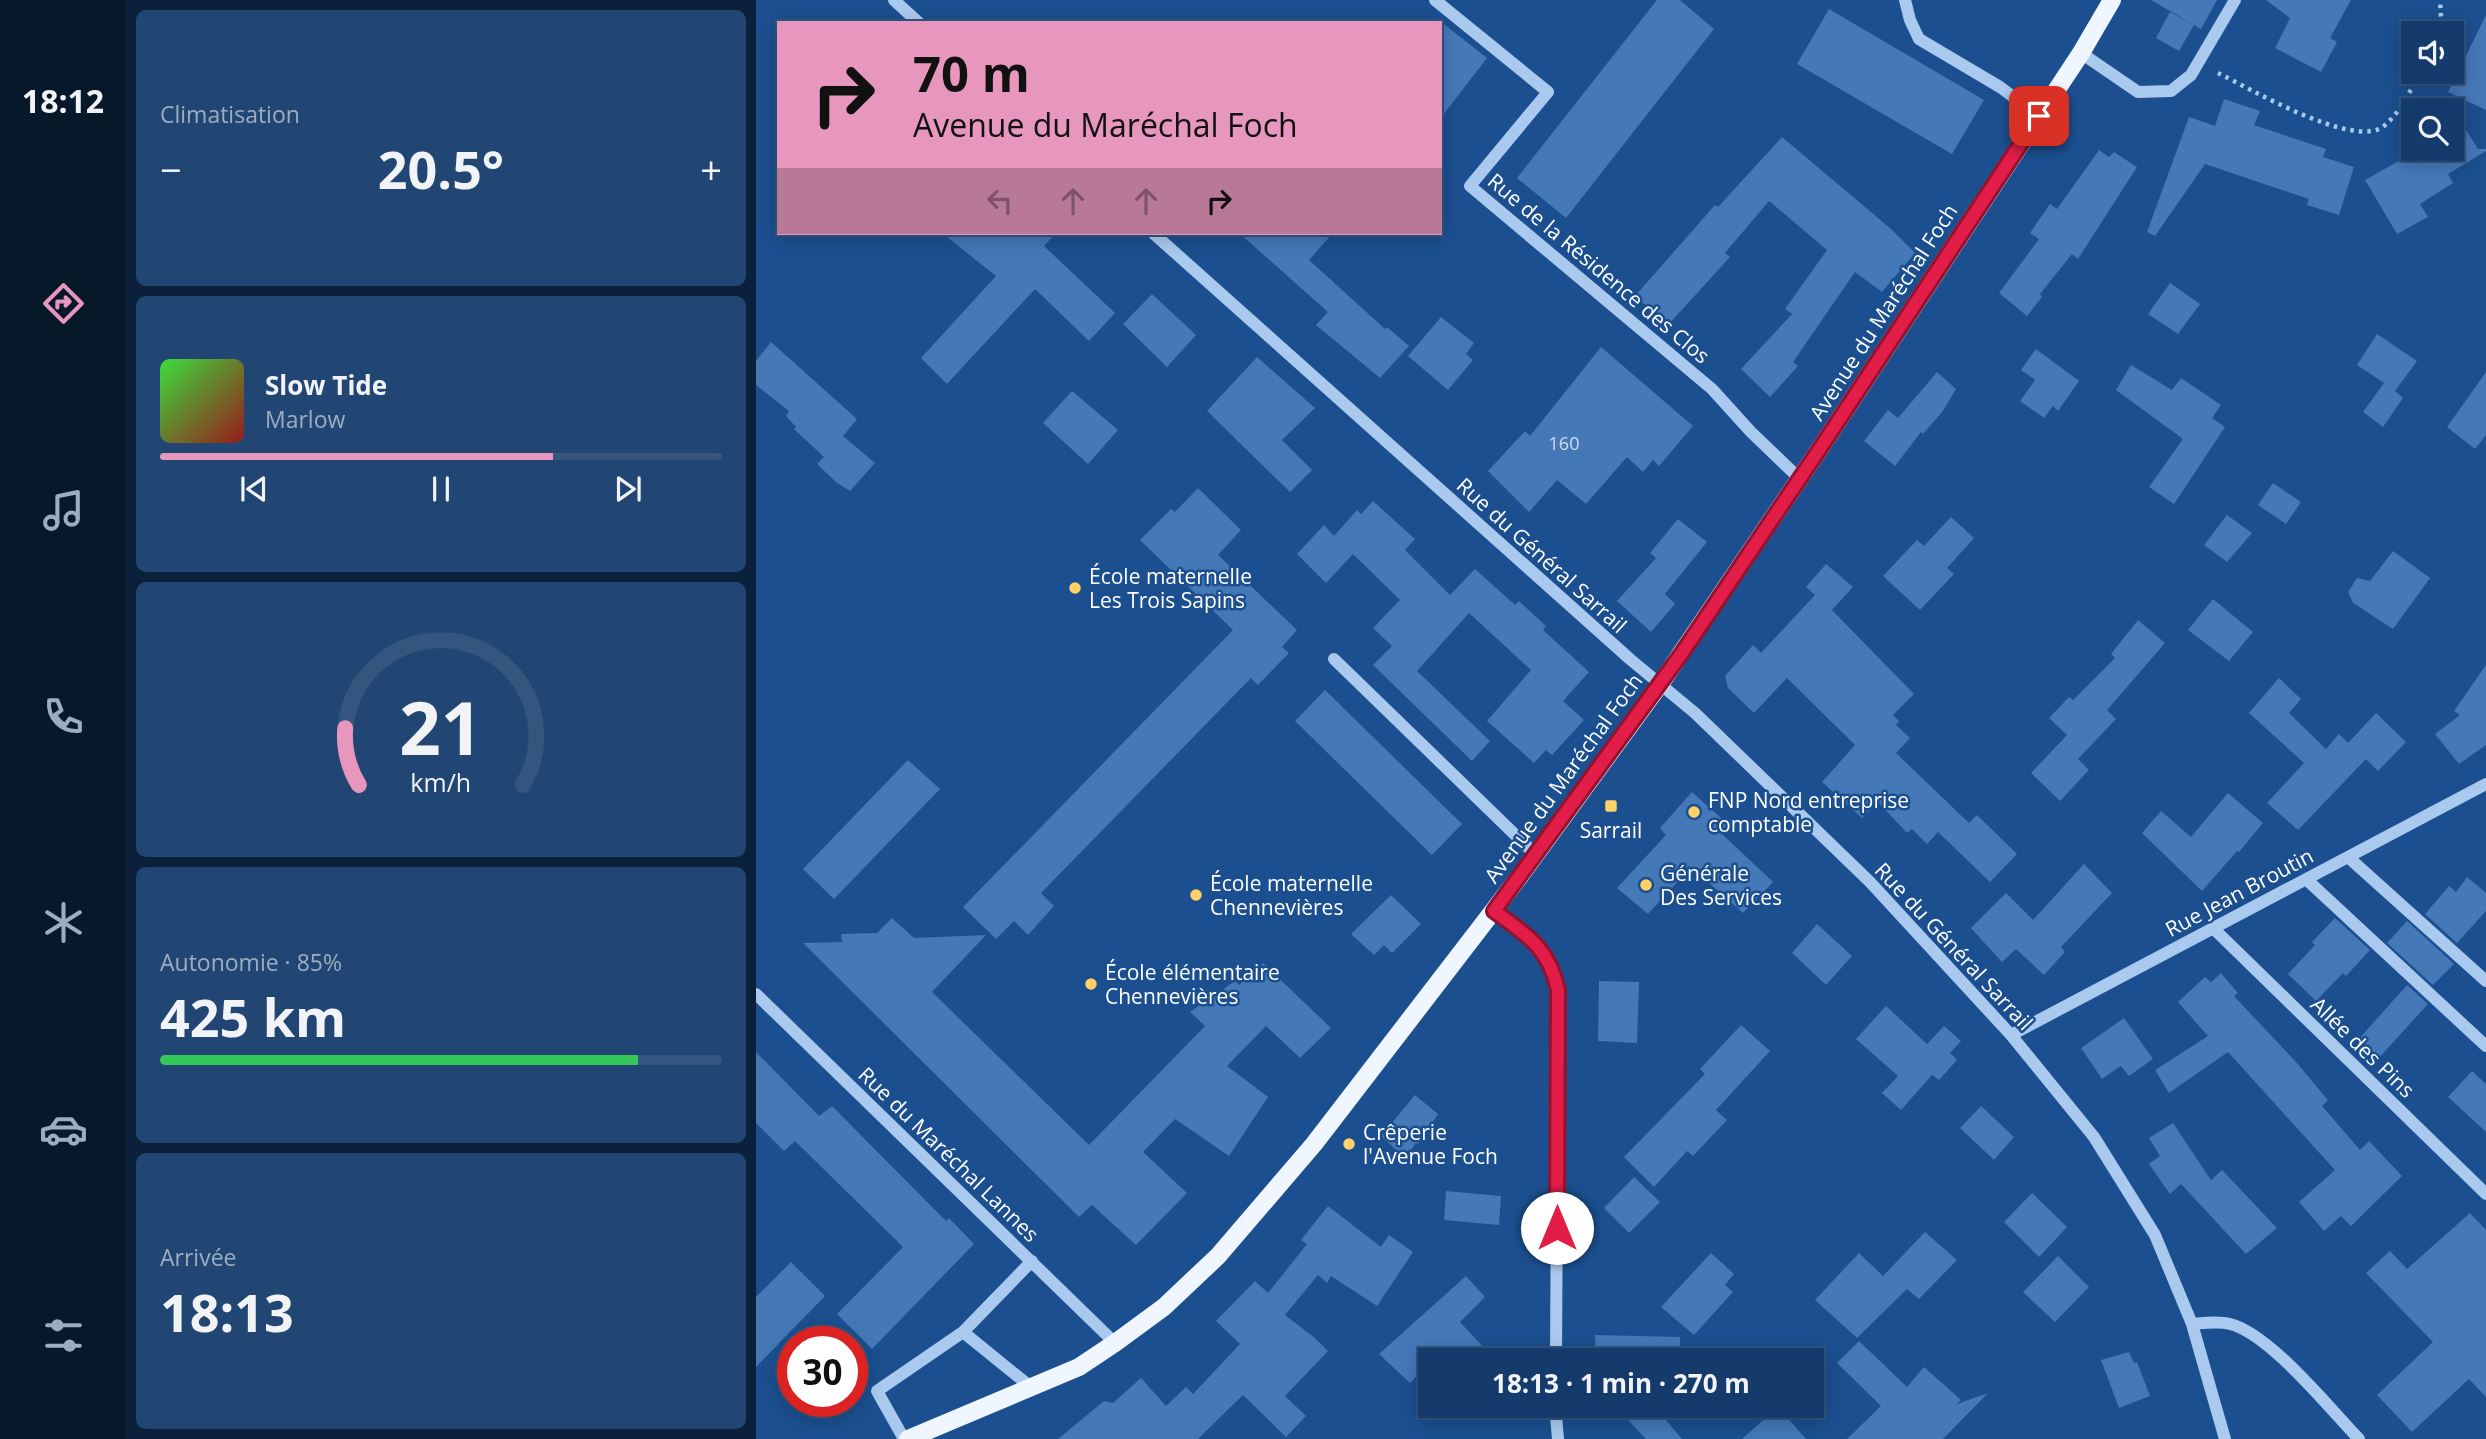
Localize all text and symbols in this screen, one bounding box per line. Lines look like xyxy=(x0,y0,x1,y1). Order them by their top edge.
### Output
map controls xyxy=(2401,21,2464,161)
button: sound xyxy=(2401,21,2464,84)
text: 70 m xyxy=(913,40,1030,106)
icon: right xyxy=(798,49,889,140)
text: 18:12 xyxy=(22,79,104,122)
pin xyxy=(2009,86,2069,146)
icon: arrive xyxy=(2020,97,2058,135)
text: Climatisation xyxy=(160,98,300,130)
button: search xyxy=(2401,98,2464,161)
text: Avenue du Maréchal Foch xyxy=(913,103,1298,146)
text: 20.5° xyxy=(378,133,504,204)
text: − xyxy=(160,143,182,195)
text: + xyxy=(700,143,722,195)
street label: Rue de la Résidence des Clos xyxy=(1482,167,1716,369)
icon: left xyxy=(981,182,1019,220)
icon: ahead xyxy=(1054,182,1092,220)
icon: ahead xyxy=(1127,182,1165,220)
icon: right xyxy=(1200,182,1238,220)
street label: Avenue du Maréchal Foch xyxy=(1803,199,1963,425)
icon: directions xyxy=(39,279,88,328)
text: Slow Tide xyxy=(265,367,387,403)
text: Marlow xyxy=(265,403,345,435)
house number: 160 xyxy=(1549,431,1579,455)
icon: previous xyxy=(235,470,273,508)
icon: pause xyxy=(422,470,460,508)
icon: next xyxy=(609,470,647,508)
street label: Rue du Général Sarrail xyxy=(1451,471,1633,639)
icon: music xyxy=(39,486,88,535)
place label: École maternelle Les Trois Sapins xyxy=(1089,562,1252,614)
marker: École maternelle Les Trois Sapins xyxy=(1067,580,1083,596)
street label: Avenue du Maréchal Foch xyxy=(1477,668,1649,888)
text: 21 xyxy=(399,678,483,777)
icon: phone xyxy=(39,692,88,741)
text: km/h xyxy=(411,765,471,799)
place label: FNP Nord entreprise comptable xyxy=(1708,786,1909,838)
marker: Sarrail xyxy=(1603,798,1619,814)
marker: FNP Nord entreprise comptable xyxy=(1686,804,1702,820)
place label: Sarrail xyxy=(1580,816,1642,844)
street label: Rue Jean Broutin xyxy=(2160,841,2318,943)
street label: Rue du Général Sarrail xyxy=(1869,856,2039,1036)
place label: Générale Des Services xyxy=(1660,859,1782,911)
place label: École maternelle Chennevières xyxy=(1210,869,1373,921)
marker: Générale Des Services xyxy=(1638,877,1654,893)
marker: École maternelle Chennevières xyxy=(1188,887,1204,903)
icon: climate xyxy=(39,898,88,947)
text: Autonomie · 85% xyxy=(160,946,342,978)
place label: École élémentaire Chennevières xyxy=(1105,958,1280,1010)
marker: École élémentaire Chennevières xyxy=(1083,976,1099,992)
text: 425 km xyxy=(160,981,346,1052)
street label: Allée des Pins xyxy=(2305,990,2421,1104)
street label: Rue du Maréchal Lannes xyxy=(853,1060,1045,1248)
icon: car xyxy=(39,1105,88,1154)
place label: Crêperie l'Avenue Foch xyxy=(1363,1118,1498,1170)
marker: Crêperie l'Avenue Foch xyxy=(1341,1136,1357,1152)
position arrow xyxy=(1520,1191,1594,1265)
text: Arrivée xyxy=(160,1241,236,1273)
text: 18:13 xyxy=(160,1276,294,1347)
icon: filters xyxy=(39,1311,88,1360)
speed limit sign: 30 xyxy=(777,1326,868,1417)
text: 18:13 · 1 min · 270 m xyxy=(1492,1365,1750,1401)

